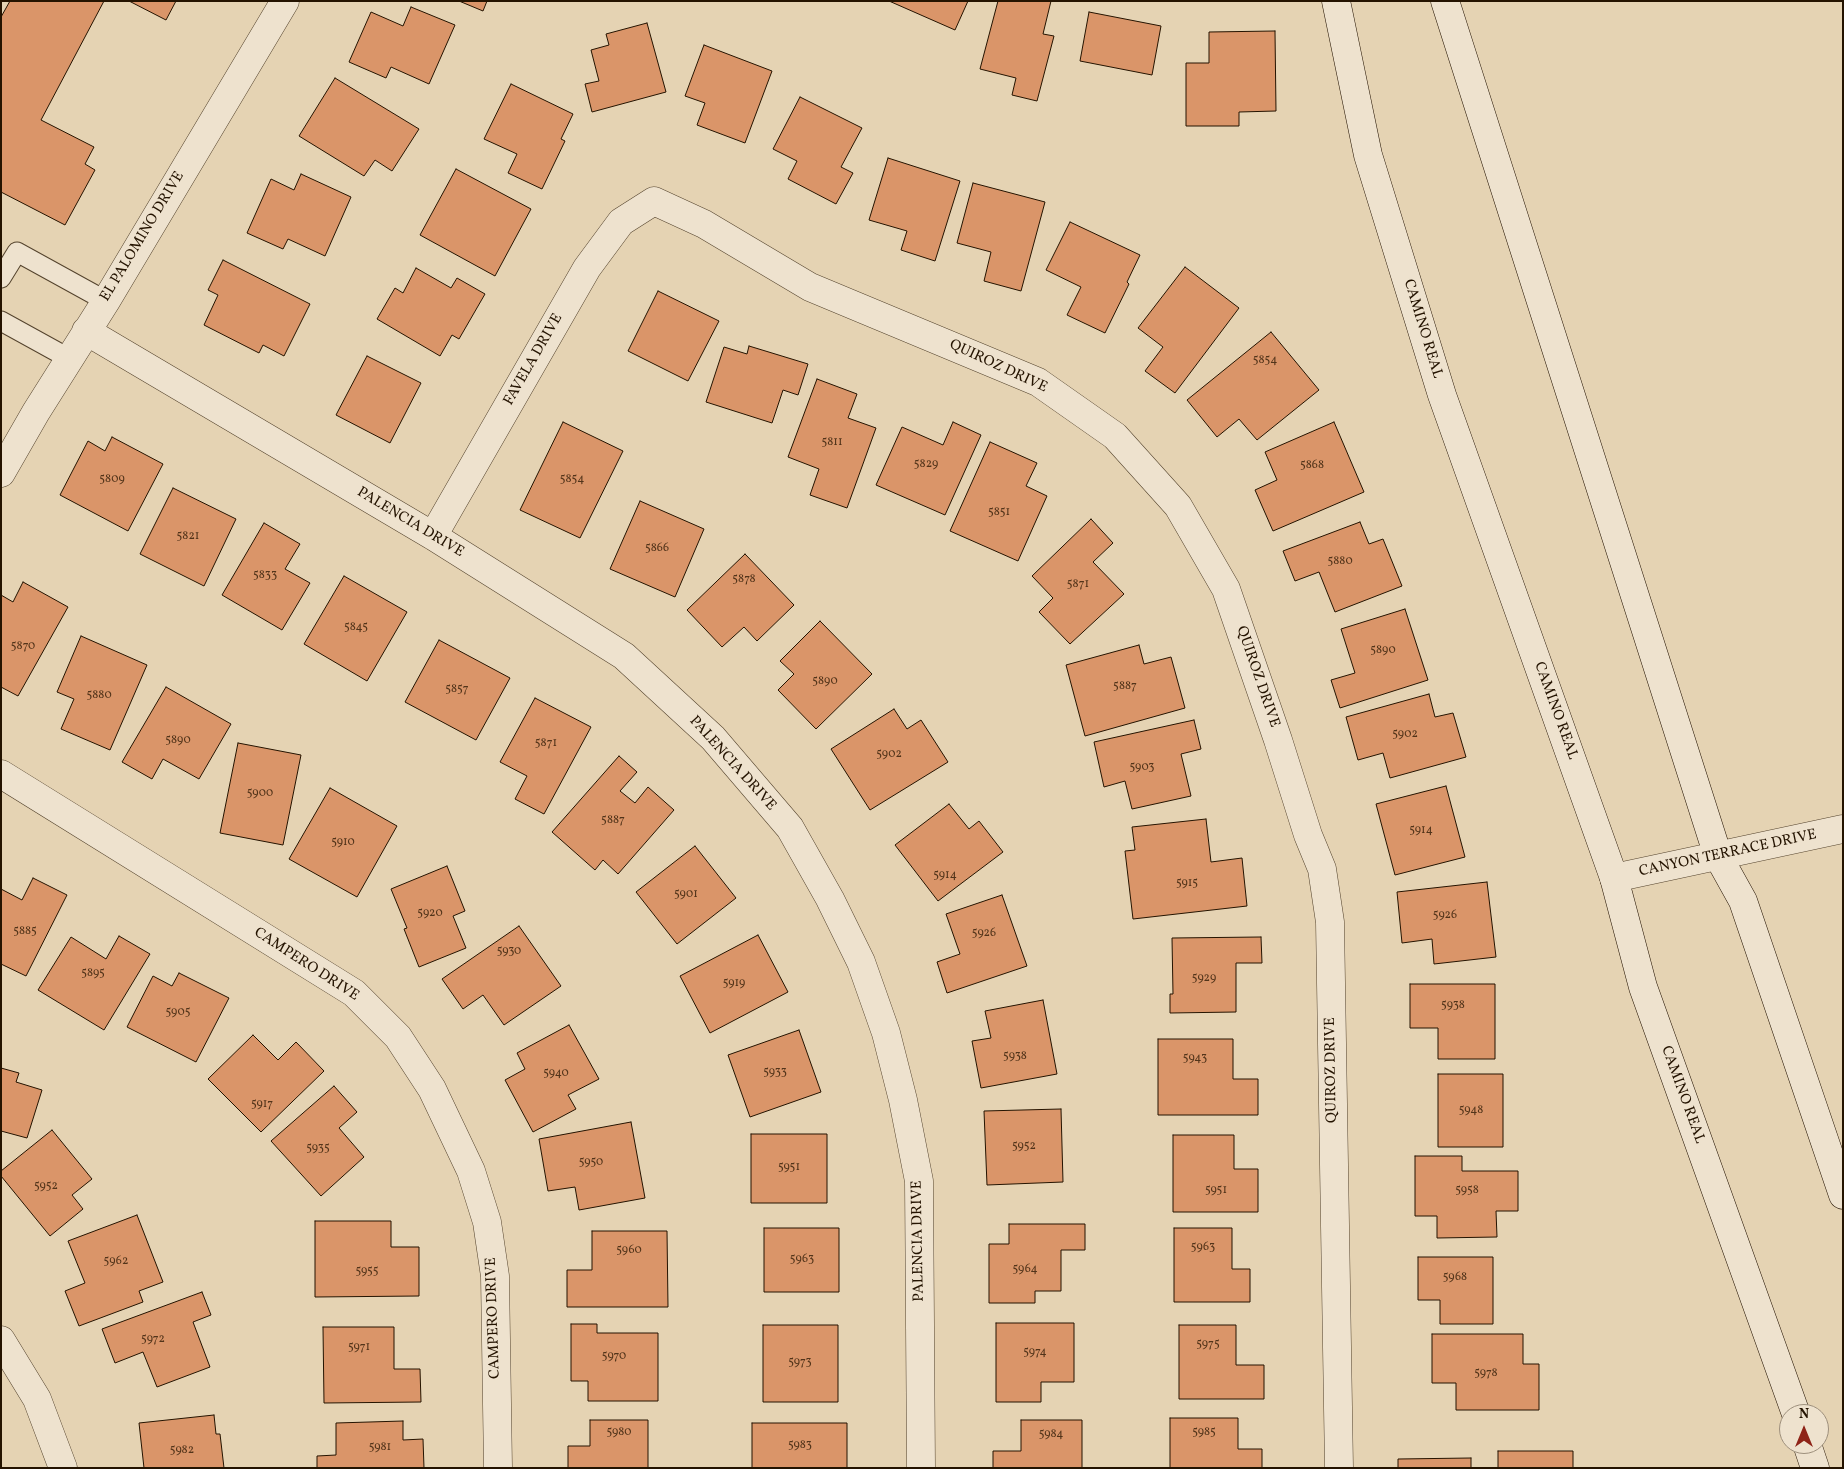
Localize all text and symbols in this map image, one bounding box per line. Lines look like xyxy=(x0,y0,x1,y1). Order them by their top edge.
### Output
street label: EL PALOMINO DRIVE xyxy=(97,169,189,305)
street label: CAMINO REAL xyxy=(1398,277,1446,381)
street label: FAVELA DRIVE xyxy=(500,311,568,409)
street label: QUIROZ DRIVE xyxy=(946,336,1050,398)
house number: 5854 xyxy=(1253,354,1277,368)
house number: 5811 xyxy=(821,436,843,450)
house number: 5829 xyxy=(914,458,938,472)
house number: 5868 xyxy=(1300,459,1324,473)
house number: 5809 xyxy=(99,473,125,487)
house number: 5854 xyxy=(560,473,584,487)
street label: PALENCIA DRIVE xyxy=(353,484,467,562)
house number: 5851 xyxy=(988,506,1010,520)
house number: 5821 xyxy=(177,530,199,544)
house number: 5866 xyxy=(645,542,669,556)
house number: 5880 xyxy=(1327,555,1353,569)
house number: 5833 xyxy=(253,569,277,583)
house number: 5878 xyxy=(732,573,756,587)
house number: 5871 xyxy=(1067,578,1089,592)
house number: 5845 xyxy=(344,621,368,635)
street label: QUIROZ DRIVE xyxy=(1231,624,1283,730)
house number: 5870 xyxy=(11,640,35,654)
house number: 5890 xyxy=(1370,644,1396,658)
street label: CAMINO REAL xyxy=(1529,660,1581,762)
house number: 5890 xyxy=(812,675,838,689)
house number: 5887 xyxy=(1113,680,1137,694)
house number: 5857 xyxy=(445,683,469,697)
house number: 5880 xyxy=(86,689,112,703)
street label: PALENCIA DRIVE xyxy=(685,713,779,815)
house number: 5902 xyxy=(1392,728,1418,742)
house number: 5890 xyxy=(165,734,191,748)
house number: 5871 xyxy=(535,737,557,751)
house number: 5902 xyxy=(876,748,902,762)
house number: 5903 xyxy=(1129,761,1155,775)
house number: 5900 xyxy=(247,787,273,801)
house number: 5887 xyxy=(601,814,625,828)
house number: 5914 xyxy=(1409,824,1433,838)
street label: CANYON TERRACE DRIVE xyxy=(1638,826,1818,882)
house number: 5910 xyxy=(331,836,355,850)
house number: 5914 xyxy=(933,869,957,883)
house number: 5915 xyxy=(1176,877,1198,891)
house number: 5901 xyxy=(674,888,698,902)
house number: 5920 xyxy=(417,907,443,921)
house number: 5926 xyxy=(1433,909,1457,923)
street label: CAMPERO DRIVE xyxy=(250,924,362,1006)
house number: 5885 xyxy=(13,925,37,939)
house number: 5926 xyxy=(972,927,996,941)
house number: 5930 xyxy=(497,945,521,959)
house number: 5895 xyxy=(81,967,105,981)
house number: 5929 xyxy=(1192,972,1216,986)
house number: 5919 xyxy=(723,977,745,991)
house number: 5938 xyxy=(1441,999,1465,1013)
house number: 5905 xyxy=(166,1006,190,1020)
street label: QUIROZ DRIVE xyxy=(1322,1017,1342,1123)
street label: CAMINO REAL xyxy=(1656,1044,1708,1146)
house number: 5938 xyxy=(1003,1050,1027,1064)
house number: 5943 xyxy=(1183,1052,1207,1066)
house number: 5933 xyxy=(763,1066,787,1080)
house number: 5940 xyxy=(543,1067,569,1081)
house number: 5917 xyxy=(251,1098,273,1112)
house number: 5948 xyxy=(1459,1104,1483,1118)
house number: 5952 xyxy=(1012,1140,1036,1154)
house number: 5935 xyxy=(306,1142,330,1156)
house number: 5950 xyxy=(579,1156,603,1170)
house number: 5951 xyxy=(778,1161,800,1175)
house number: 5952 xyxy=(34,1180,58,1194)
street label: PALENCIA DRIVE xyxy=(909,1180,929,1302)
house number: 5951 xyxy=(1205,1184,1227,1198)
house number: 5958 xyxy=(1455,1184,1479,1198)
house number: 5963 xyxy=(1191,1241,1215,1255)
house number: 5960 xyxy=(616,1244,642,1258)
house number: 5963 xyxy=(790,1253,814,1267)
house number: 5962 xyxy=(104,1255,128,1269)
street label: CAMPERO DRIVE xyxy=(483,1257,505,1379)
house number: 5964 xyxy=(1012,1263,1038,1277)
house number: 5955 xyxy=(355,1265,379,1279)
house number: 5968 xyxy=(1443,1271,1467,1285)
house number: 5972 xyxy=(141,1333,165,1347)
house number: 5975 xyxy=(1196,1338,1220,1352)
house number: 5971 xyxy=(348,1341,370,1355)
house number: 5974 xyxy=(1023,1346,1047,1360)
house number: 5970 xyxy=(602,1350,626,1364)
house number: 5973 xyxy=(788,1356,812,1370)
house number: 5978 xyxy=(1474,1367,1498,1381)
north arrow xyxy=(1779,1404,1829,1454)
text: N xyxy=(1799,1405,1809,1424)
house number: 5980 xyxy=(606,1426,632,1440)
house number: 5985 xyxy=(1192,1426,1216,1440)
house number: 5984 xyxy=(1039,1428,1063,1442)
house number: 5983 xyxy=(788,1439,812,1453)
house number: 5981 xyxy=(369,1441,391,1455)
house number: 5982 xyxy=(170,1444,194,1458)

